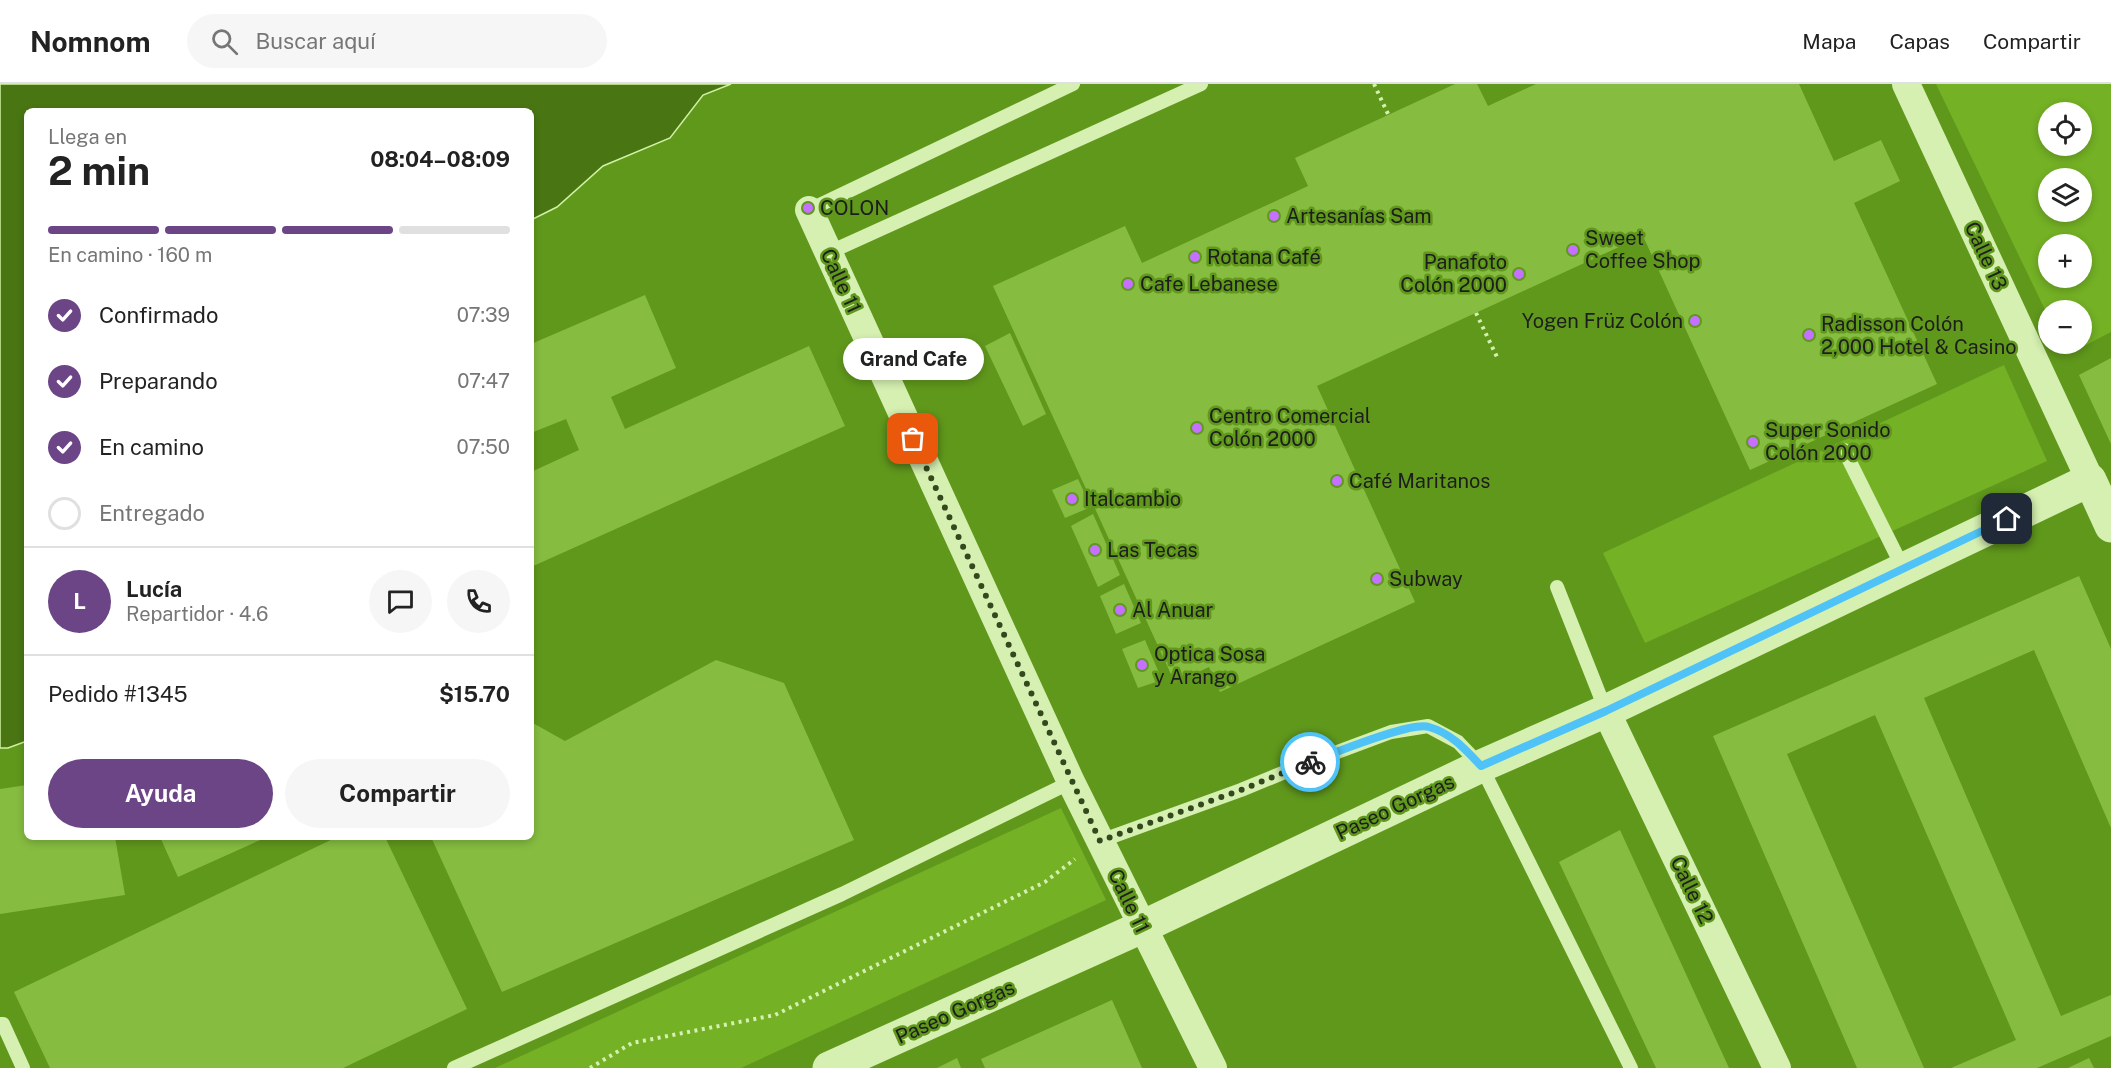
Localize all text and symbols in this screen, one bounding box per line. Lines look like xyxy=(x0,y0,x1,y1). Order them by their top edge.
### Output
search box xyxy=(187,14,607,68)
text: Nomnom xyxy=(30,25,151,58)
icon: search xyxy=(208,25,241,58)
text: Buscar aquí xyxy=(256,28,376,54)
text: Mapa xyxy=(1802,29,1856,54)
text: Capas xyxy=(1889,29,1950,54)
text: Compartir xyxy=(1983,29,2081,54)
map controls xyxy=(2038,102,2092,354)
button: locate xyxy=(2038,102,2092,156)
text: Llega en xyxy=(48,125,127,149)
text: 08:04–08:09 xyxy=(370,146,510,172)
text: 2 min xyxy=(48,148,150,194)
button: layers xyxy=(2038,168,2092,222)
place label: COLON xyxy=(820,196,889,220)
marker: COLON xyxy=(801,201,815,215)
place label: Artesanías Sam xyxy=(1286,204,1432,228)
marker: Artesanías Sam xyxy=(1267,209,1281,223)
street label: Calle 13 xyxy=(1960,218,2012,294)
place label: Sweet Coffee Shop xyxy=(1585,226,1700,273)
button: + xyxy=(2038,234,2092,288)
text: En camino · 160 m xyxy=(48,243,212,267)
marker: Sweet Coffee Shop xyxy=(1566,243,1580,257)
street label: Calle 11 xyxy=(816,245,866,317)
place label: Rotana Café xyxy=(1207,245,1321,269)
marker: Rotana Café xyxy=(1188,250,1202,264)
place label: Panafoto Colón 2000 xyxy=(1400,250,1507,297)
marker: Panafoto Colón 2000 xyxy=(1512,267,1526,281)
place label: Cafe Lebanese xyxy=(1140,272,1278,296)
marker: Cafe Lebanese xyxy=(1121,277,1135,291)
icon: check xyxy=(48,299,81,332)
button: − xyxy=(2038,300,2092,354)
text: Confirmado xyxy=(99,302,218,328)
text: 07:39 xyxy=(457,303,510,327)
place label: Yogen Früz Colón xyxy=(1522,309,1683,333)
place label: Radisson Colón 2,000 Hotel & Casino xyxy=(1821,312,2017,359)
marker: Yogen Früz Colón xyxy=(1688,314,1702,328)
marker: Radisson Colón 2,000 Hotel & Casino xyxy=(1802,328,1816,342)
callout: Grand Cafe xyxy=(842,337,984,379)
text: Grand Cafe xyxy=(860,347,967,371)
icon: check xyxy=(48,365,81,398)
text: Preparando xyxy=(99,368,218,394)
text: 07:47 xyxy=(457,369,510,393)
place label: Centro Comercial Colón 2000 xyxy=(1209,404,1371,451)
pin xyxy=(887,413,938,464)
place label: Super Sonido Colón 2000 xyxy=(1765,418,1891,465)
marker: Centro Comercial Colón 2000 xyxy=(1190,421,1204,435)
icon: bag xyxy=(896,422,929,455)
icon: check xyxy=(48,431,81,464)
text: En camino xyxy=(99,434,204,460)
text: 07:50 xyxy=(457,435,510,459)
marker: Super Sonido Colón 2000 xyxy=(1746,435,1760,449)
place label: Café Maritanos xyxy=(1349,469,1490,493)
marker: Café Maritanos xyxy=(1330,474,1344,488)
place label: Italcambio xyxy=(1084,487,1181,511)
marker: Italcambio xyxy=(1065,492,1079,506)
pin xyxy=(1981,493,2032,544)
text: Entregado xyxy=(99,500,205,526)
icon: home xyxy=(1990,502,2023,535)
place label: Las Tecas xyxy=(1107,538,1198,562)
marker: Las Tecas xyxy=(1088,543,1102,557)
place label: Subway xyxy=(1389,567,1463,591)
button: chat xyxy=(369,570,432,633)
button: phone xyxy=(447,570,510,633)
marker: Subway xyxy=(1370,572,1384,586)
text: Lucía xyxy=(126,576,182,602)
text: L xyxy=(73,588,86,614)
place label: Al Anuar xyxy=(1132,598,1214,622)
text: Repartidor · 4.6 xyxy=(126,602,268,626)
marker: Al Anuar xyxy=(1113,603,1127,617)
place label: Optica Sosa y Arango xyxy=(1154,642,1265,689)
marker: Optica Sosa y Arango xyxy=(1135,658,1149,672)
text: Pedido #1345 xyxy=(48,681,188,707)
text: $15.70 xyxy=(439,681,510,707)
courier xyxy=(1280,732,1340,792)
icon: bike xyxy=(1294,746,1327,779)
button: Ayuda xyxy=(48,759,273,828)
button: Compartir xyxy=(285,759,510,828)
street label: Paseo Gorgas xyxy=(1332,769,1458,845)
street label: Calle 12 xyxy=(1665,852,1719,928)
street label: Calle 11 xyxy=(1103,865,1155,937)
street label: Paseo Gorgas xyxy=(892,975,1018,1049)

